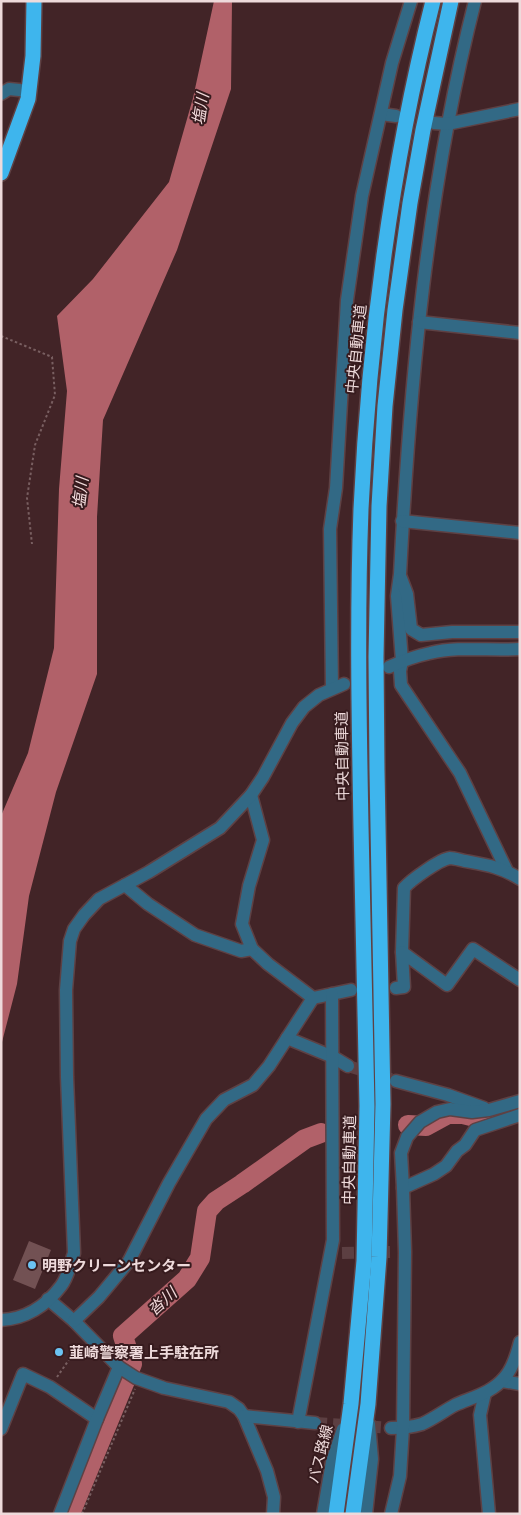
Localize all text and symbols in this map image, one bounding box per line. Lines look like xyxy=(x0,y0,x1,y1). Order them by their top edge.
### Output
water label: 塩川 xyxy=(188,90,213,126)
street label: 中央自動車道 xyxy=(342,303,370,395)
water label: 塩川 xyxy=(68,474,92,510)
street label: 中央自動車道 xyxy=(332,711,352,801)
street label: 中央自動車道 xyxy=(339,1115,359,1205)
place label: 明野クリーンセンター xyxy=(42,1256,191,1275)
marker: 明野クリーンセンター xyxy=(26,1259,38,1271)
water label: 沓川 xyxy=(143,1282,182,1319)
place label: 韮崎警察署上手駐在所 xyxy=(69,1343,219,1362)
marker: 韮崎警察署上手駐在所 xyxy=(53,1346,65,1358)
street label: バス路線 xyxy=(304,1423,336,1485)

